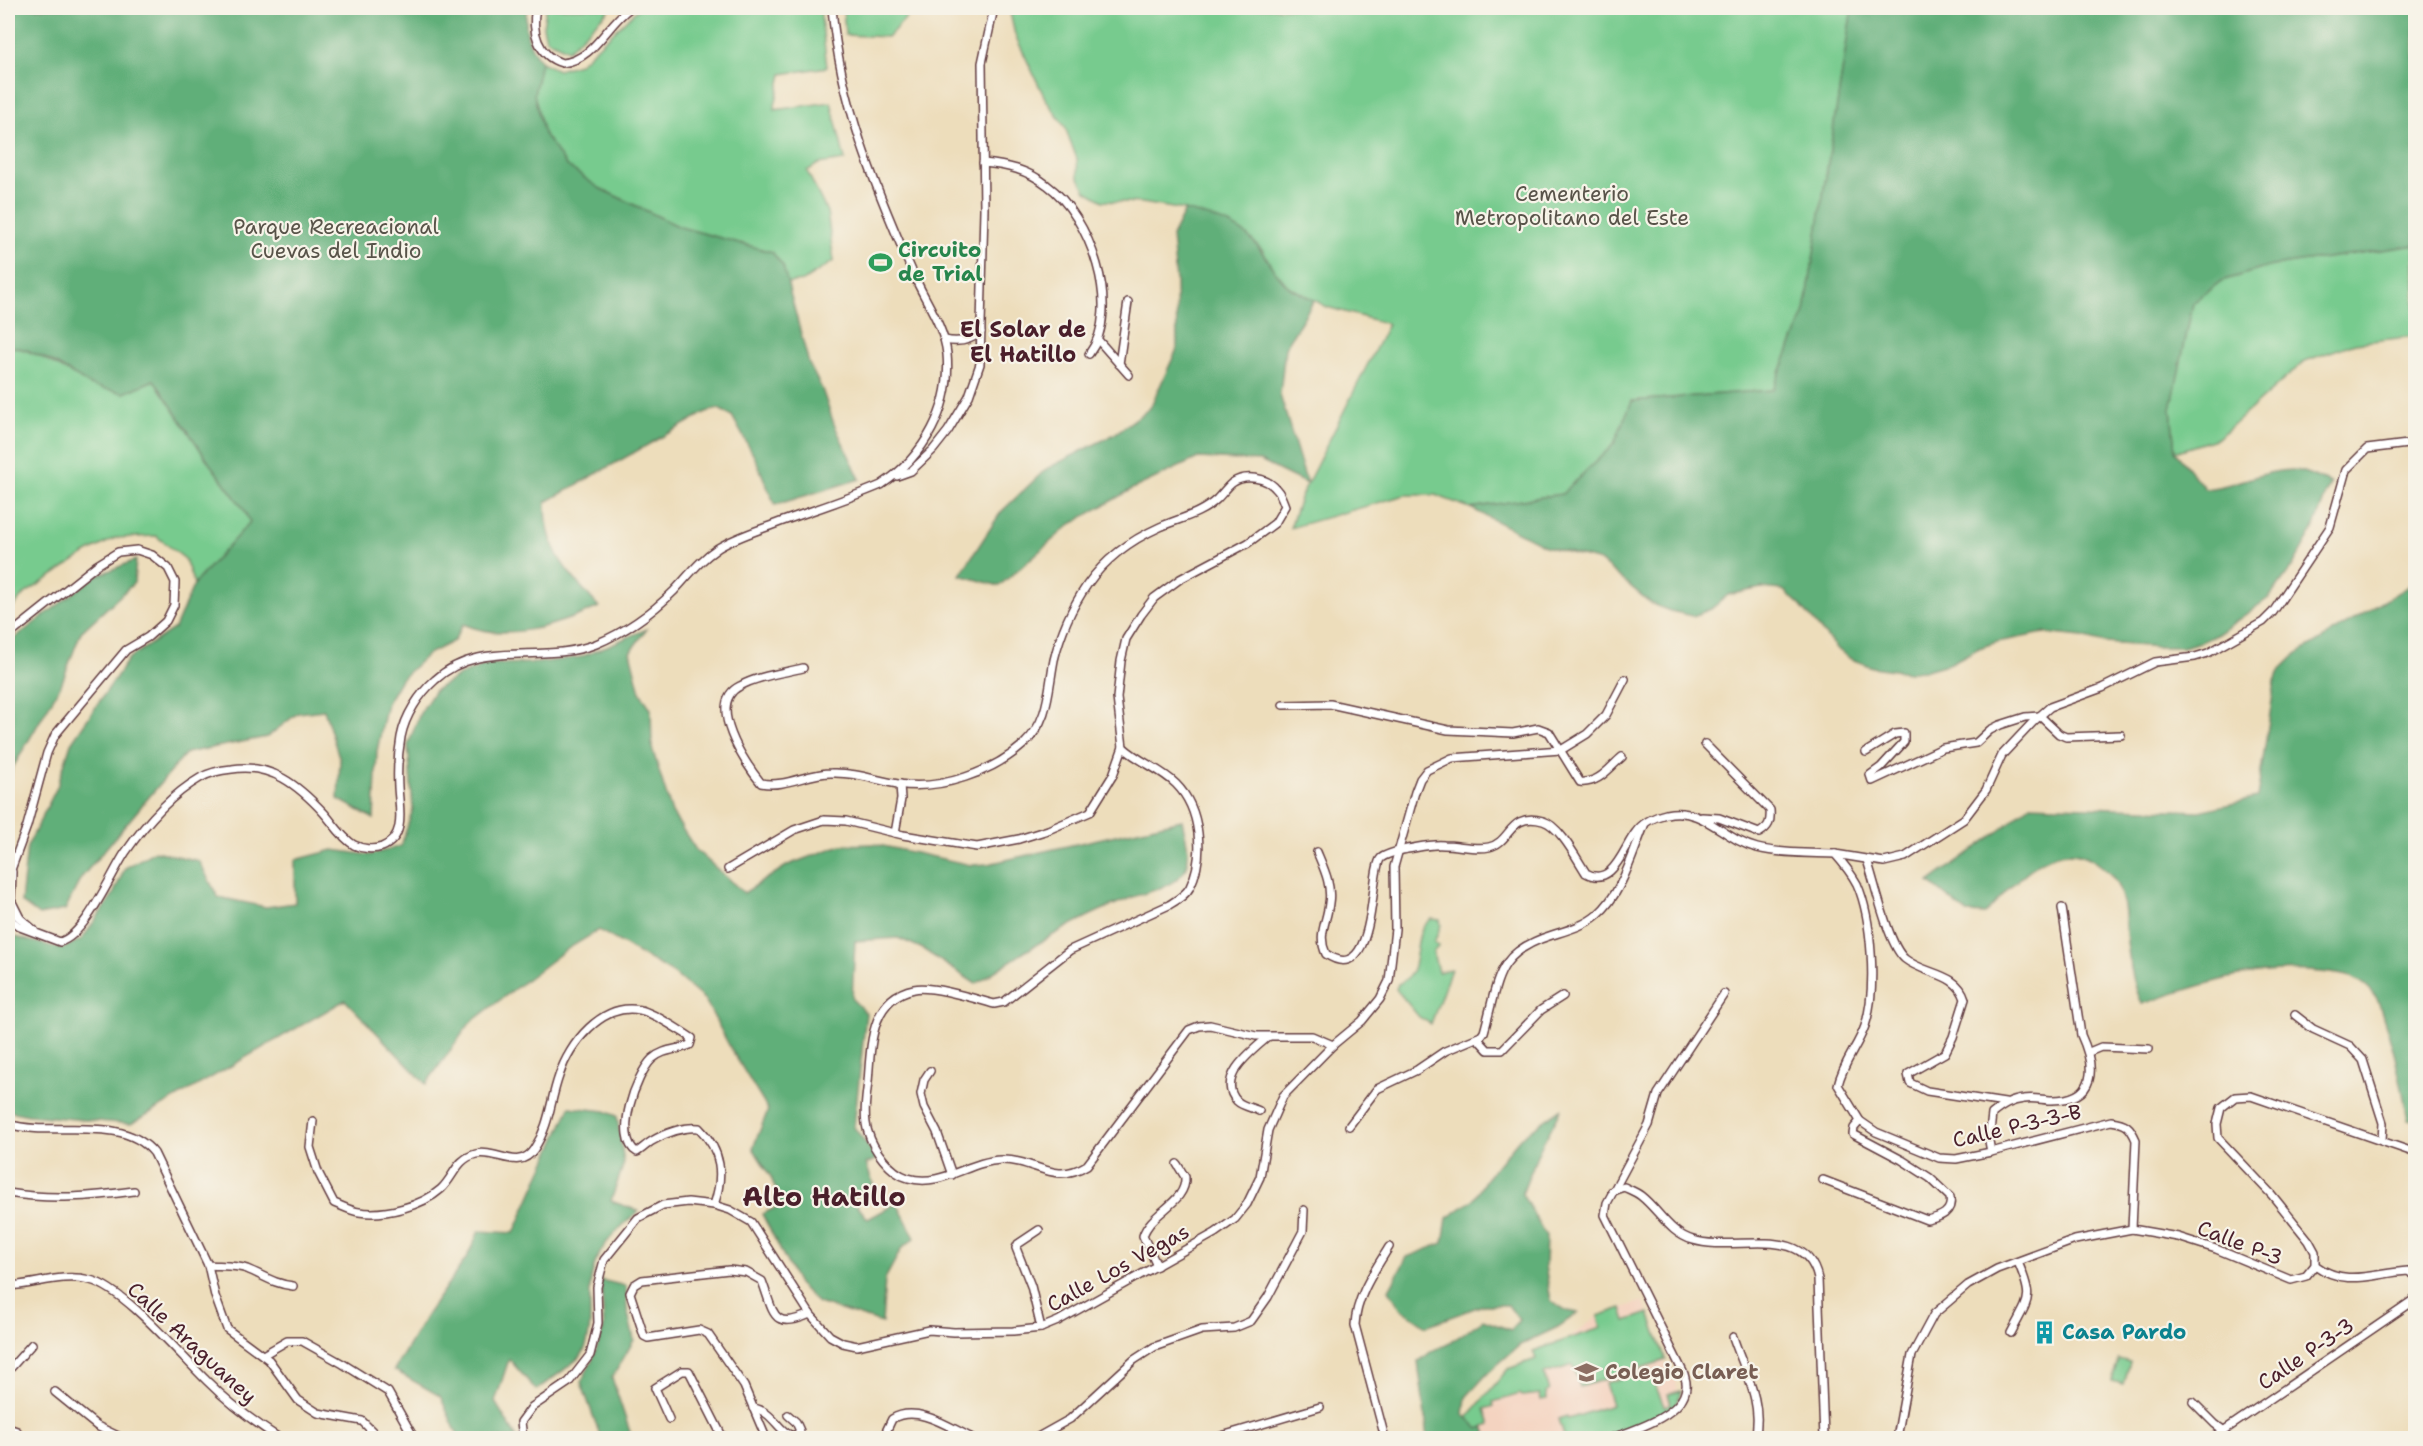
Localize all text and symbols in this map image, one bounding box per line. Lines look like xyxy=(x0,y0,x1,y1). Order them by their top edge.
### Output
park label: Cementerio Metropolitano del Este xyxy=(1455,180,1689,232)
park label: Parque Recreacional Cuevas del Indio xyxy=(233,213,439,265)
place label: Circuito de Trial xyxy=(898,236,982,288)
sports icon: Circuito de Trial xyxy=(867,249,893,275)
district label: El Solar de El Hatillo xyxy=(960,315,1086,369)
street label: Calle P-3-3-B xyxy=(1950,1098,2084,1154)
district label: Alto Hatillo xyxy=(742,1178,906,1215)
street label: Calle P-3 xyxy=(2193,1214,2287,1272)
street label: Calle Los Vegas xyxy=(1042,1217,1194,1319)
street label: Calle Araguaney xyxy=(121,1276,263,1410)
street label: Calle P-3-3 xyxy=(2252,1311,2360,1397)
place label: Casa Pardo xyxy=(2062,1318,2187,1346)
building icon: Casa Pardo xyxy=(2031,1319,2057,1345)
place label: Colegio Claret xyxy=(1605,1358,1759,1386)
school or university icon: Colegio Claret xyxy=(1574,1359,1600,1385)

